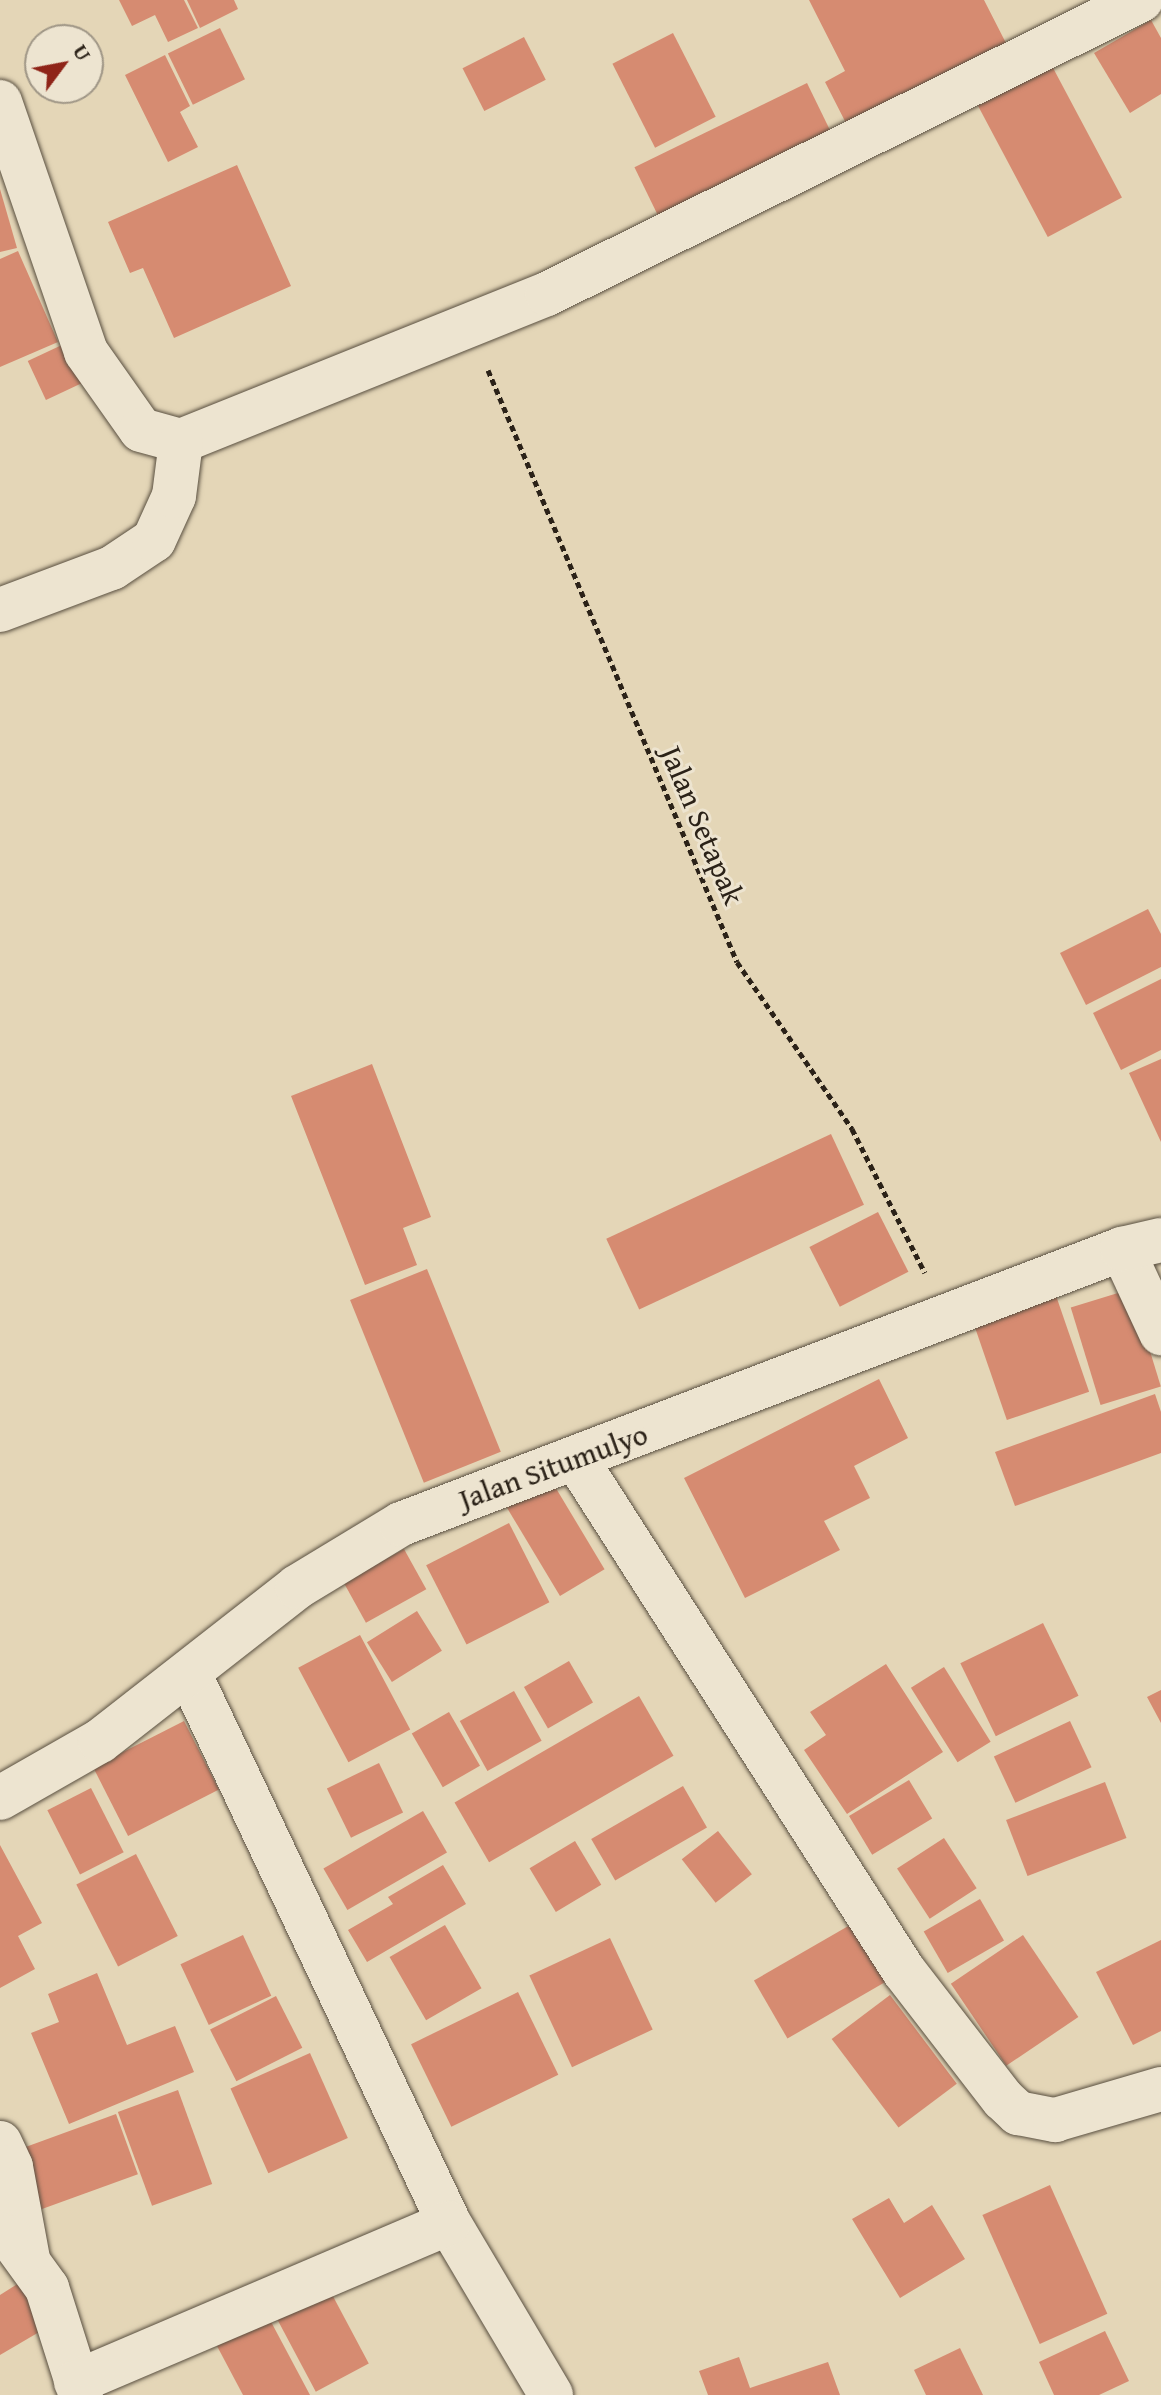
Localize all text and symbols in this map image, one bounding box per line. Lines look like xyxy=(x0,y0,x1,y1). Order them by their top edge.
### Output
north arrow xyxy=(24,24,104,104)
text: U xyxy=(65,38,100,67)
street label: Jalan Setapak xyxy=(653,740,753,910)
street label: Jalan Situmulyo xyxy=(454,1415,652,1517)

